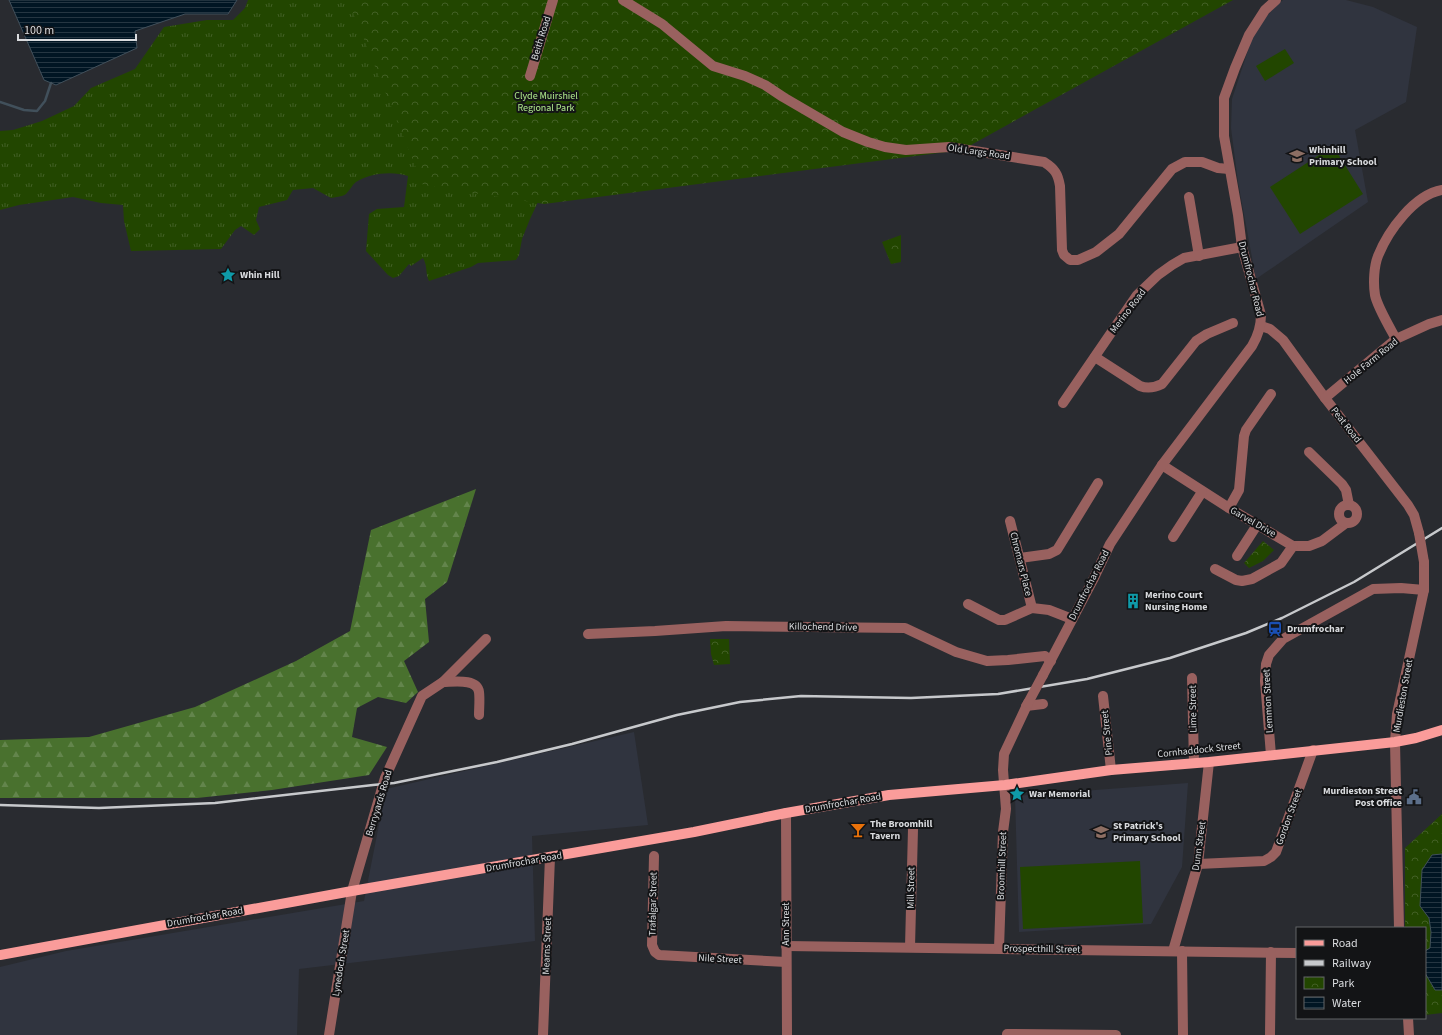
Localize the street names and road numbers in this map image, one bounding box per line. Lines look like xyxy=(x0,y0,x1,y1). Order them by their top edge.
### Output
street label: Beith Road xyxy=(528,14,554,62)
street label: Old Largs Road xyxy=(947,141,1011,163)
street label: Drumfrochar Road xyxy=(1235,240,1267,318)
street label: Merino Road xyxy=(1107,286,1149,336)
street label: Hole Farm Road xyxy=(1341,335,1401,387)
street label: Peat Road xyxy=(1328,404,1364,446)
street label: Garvel Drive xyxy=(1228,503,1279,541)
street label: Chromars Place xyxy=(1006,531,1036,597)
street label: Drumfrochar Road xyxy=(1065,547,1113,623)
street label: Killochend Drive xyxy=(789,619,857,635)
street label: Murdieston Street xyxy=(1390,658,1416,734)
street label: Lemmon Street xyxy=(1259,668,1277,733)
street label: Lime Street xyxy=(1186,684,1200,733)
street label: Pine Street xyxy=(1098,709,1116,756)
street label: Cornhaddock Street xyxy=(1157,739,1242,761)
street label: Berryyards Road xyxy=(362,768,396,838)
street label: Gordon Street xyxy=(1272,787,1306,847)
street label: Drumfrochar Road xyxy=(804,789,882,817)
street label: Dunn Street xyxy=(1189,820,1209,872)
street label: Broomhill Street xyxy=(994,831,1010,900)
street label: Drumfrochar Road xyxy=(485,848,563,876)
street label: Mill Street xyxy=(904,866,918,909)
street label: Trafalgar Street xyxy=(645,871,661,936)
street label: Ann Street xyxy=(779,902,793,946)
street label: Drumfrochar Road xyxy=(166,903,244,931)
street label: Mearns Street xyxy=(539,917,555,975)
street label: Lynedoch Street xyxy=(329,928,353,997)
street label: Prospecthill Street xyxy=(1003,941,1081,957)
street label: Nile Street xyxy=(698,951,743,967)

